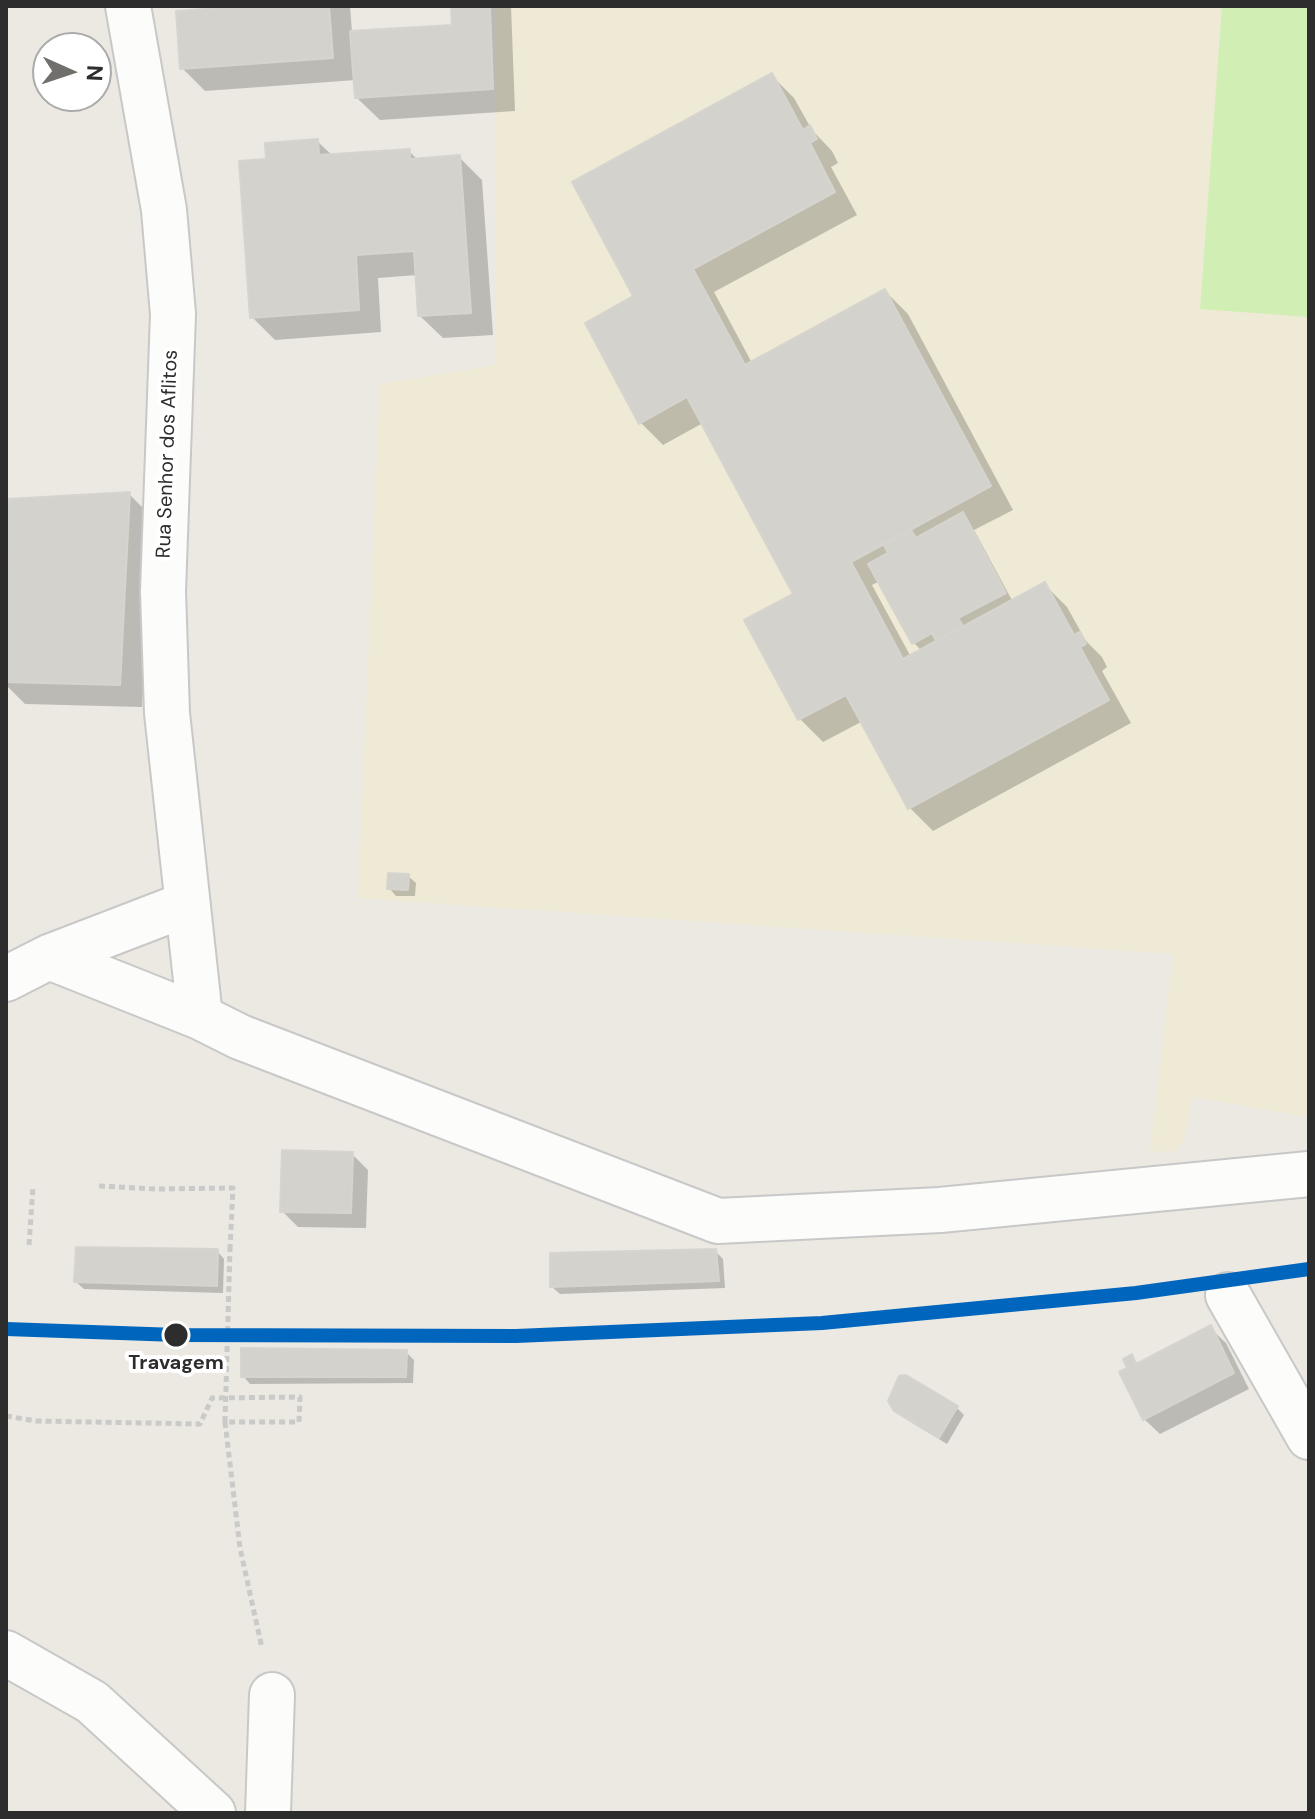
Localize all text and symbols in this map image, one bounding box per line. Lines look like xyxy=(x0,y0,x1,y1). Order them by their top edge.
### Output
north arrow xyxy=(32,32,112,112)
text: N xyxy=(80,64,109,82)
street label: Rua Senhor dos Aflitos xyxy=(152,349,184,559)
marker: Travagem xyxy=(162,1321,190,1349)
place label: Travagem xyxy=(128,1352,224,1376)

